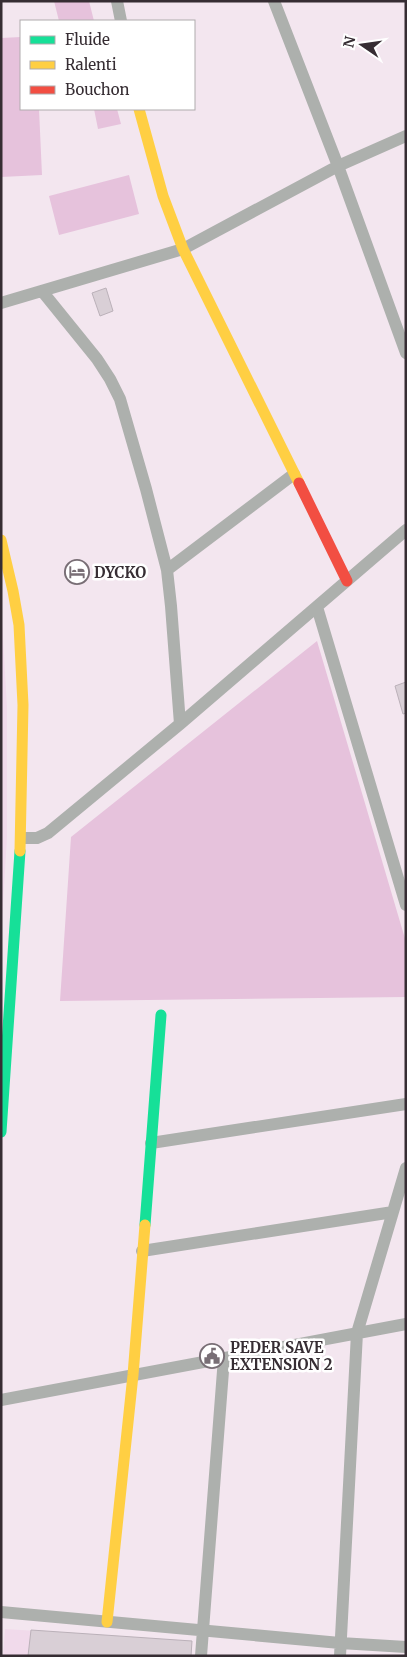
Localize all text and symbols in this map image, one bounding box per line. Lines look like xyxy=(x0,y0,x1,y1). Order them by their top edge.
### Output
legend xyxy=(20,20,195,110)
north arrow xyxy=(337,20,387,70)
text: Fluide xyxy=(65,30,110,49)
text: N xyxy=(339,35,359,49)
text: Ralenti xyxy=(65,55,117,74)
text: Bouchon xyxy=(65,80,129,99)
hotel icon: DYCKO xyxy=(64,559,90,585)
place label: DYCKO xyxy=(94,563,146,582)
place label: PEDER SAVE EXTENSION 2 xyxy=(230,1338,333,1374)
public building icon: PEDER SAVE EXTENSION 2 xyxy=(199,1343,225,1369)

